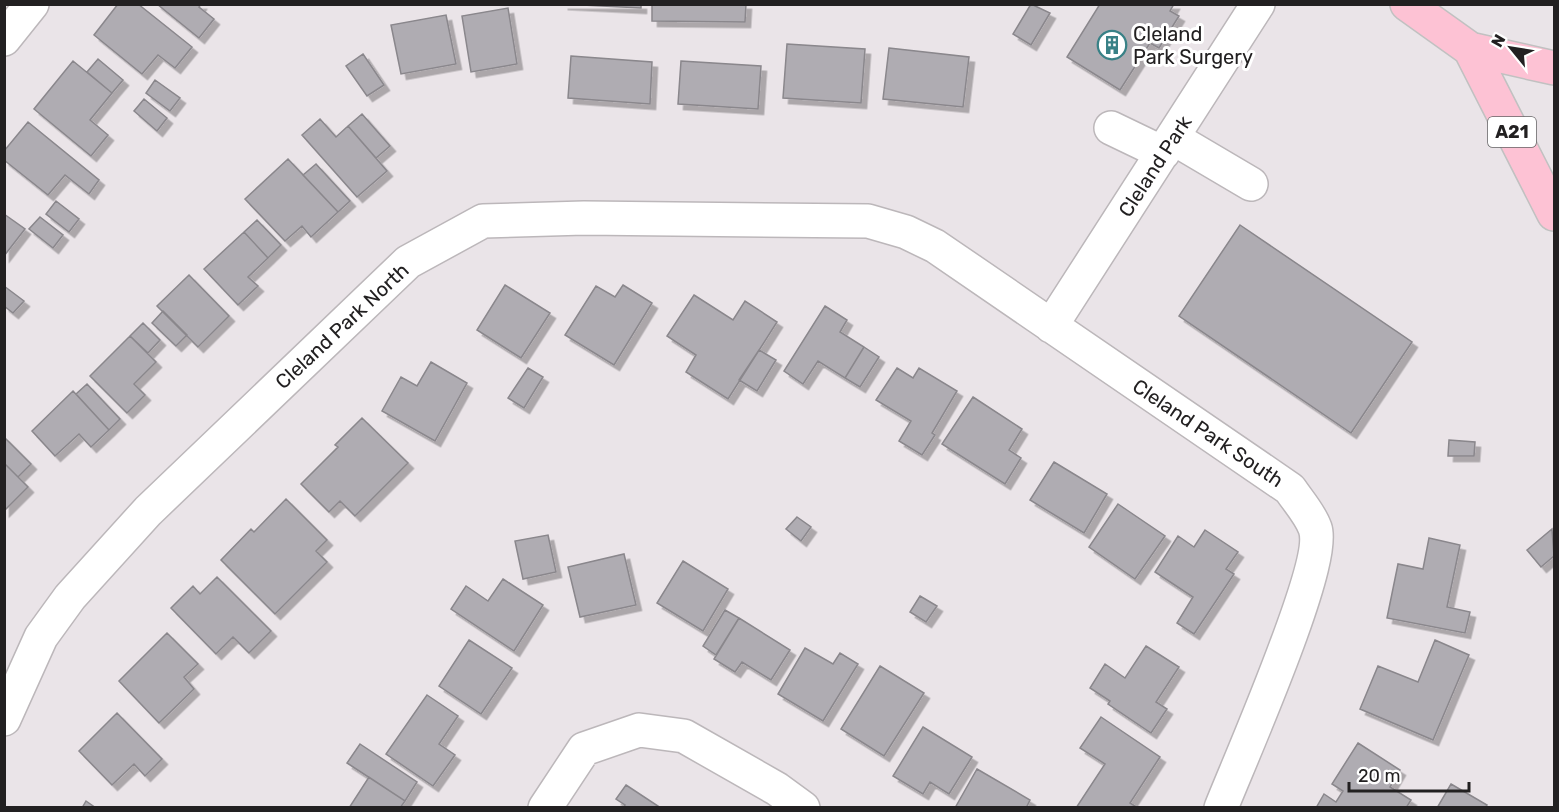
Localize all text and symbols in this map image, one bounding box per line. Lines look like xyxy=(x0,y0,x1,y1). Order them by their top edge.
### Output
north arrow xyxy=(1481,18,1541,78)
place label: Cleland Park Surgery xyxy=(1133,22,1253,69)
building icon: Cleland Park Surgery xyxy=(1096,29,1128,61)
text: N xyxy=(1487,31,1510,50)
street label: Cleland Park xyxy=(1113,110,1197,221)
road number: A21 xyxy=(1488,117,1536,147)
street label: Cleland Park North xyxy=(270,258,414,394)
street label: Cleland Park South xyxy=(1128,374,1288,492)
scale bar xyxy=(1349,755,1469,793)
text: 20 m xyxy=(1358,765,1400,787)

